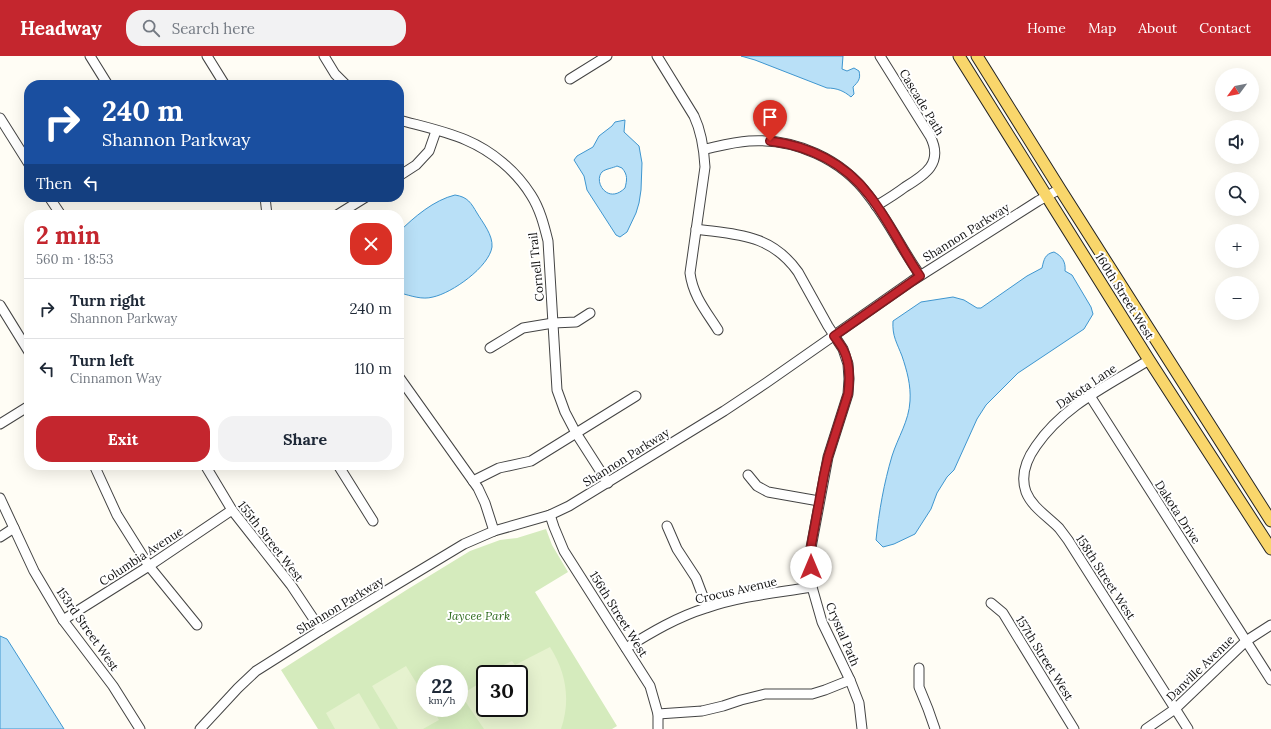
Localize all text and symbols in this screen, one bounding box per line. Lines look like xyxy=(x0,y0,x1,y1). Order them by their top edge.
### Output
search box xyxy=(126,10,406,46)
text: Headway xyxy=(20,16,102,40)
icon: search xyxy=(140,17,162,39)
text: Search here xyxy=(172,19,255,38)
text: Home xyxy=(1027,19,1066,37)
text: Map xyxy=(1088,19,1116,37)
text: About xyxy=(1138,19,1177,37)
text: Contact xyxy=(1199,19,1251,37)
street label: Cascade Path xyxy=(896,66,948,138)
north arrow xyxy=(1215,68,1259,112)
map controls xyxy=(1215,68,1259,320)
text: 240 m xyxy=(102,93,183,129)
icon: right xyxy=(36,96,88,148)
pin xyxy=(753,100,787,141)
icon: arrive xyxy=(759,106,781,128)
button: sound xyxy=(1215,120,1259,164)
text: Shannon Parkway xyxy=(102,128,251,151)
icon: left xyxy=(80,172,102,194)
button: search xyxy=(1215,172,1259,216)
text: Then xyxy=(36,174,72,193)
street label: Shannon Parkway xyxy=(920,199,1013,265)
text: 2 min xyxy=(36,220,100,251)
button: close xyxy=(350,223,392,265)
button: + xyxy=(1215,224,1259,268)
street label: Cornell Trail xyxy=(525,232,547,302)
street label: 160th Street West xyxy=(1092,250,1158,342)
text: 560 m · 18:53 xyxy=(36,251,113,268)
button: − xyxy=(1215,276,1259,320)
text: Turn right xyxy=(70,291,146,310)
icon: right xyxy=(36,298,58,320)
text: 240 m xyxy=(349,299,392,318)
text: Shannon Parkway xyxy=(70,310,177,327)
text: Turn left xyxy=(70,351,134,370)
icon: left xyxy=(36,358,58,380)
text: 110 m xyxy=(354,359,392,378)
street label: Dakota Lane xyxy=(1053,360,1119,412)
text: Cinnamon Way xyxy=(70,370,162,387)
button: Exit xyxy=(36,416,210,462)
button: Share xyxy=(218,416,392,462)
street label: Shannon Parkway xyxy=(580,424,673,490)
street label: Dakota Drive xyxy=(1152,478,1204,547)
street label: 155th Street West xyxy=(235,498,307,584)
street label: Columbia Avenue xyxy=(96,523,186,589)
street label: 158th Street West xyxy=(1073,532,1139,622)
position arrow xyxy=(790,546,832,588)
street label: 156th Street West xyxy=(587,568,652,660)
street label: Shannon Parkway xyxy=(294,573,387,637)
street label: Crocus Avenue xyxy=(694,573,779,607)
street label: 153rd Street West xyxy=(54,584,123,674)
street label: Crystal Path xyxy=(823,600,863,668)
park label: Jaycee Park xyxy=(447,608,510,623)
street label: 157th Street West xyxy=(1013,613,1077,703)
street label: Danville Avenue xyxy=(1163,632,1237,704)
speed limit sign: 30 xyxy=(476,665,528,717)
text: 22 xyxy=(431,673,453,698)
text: km/h xyxy=(428,694,456,707)

